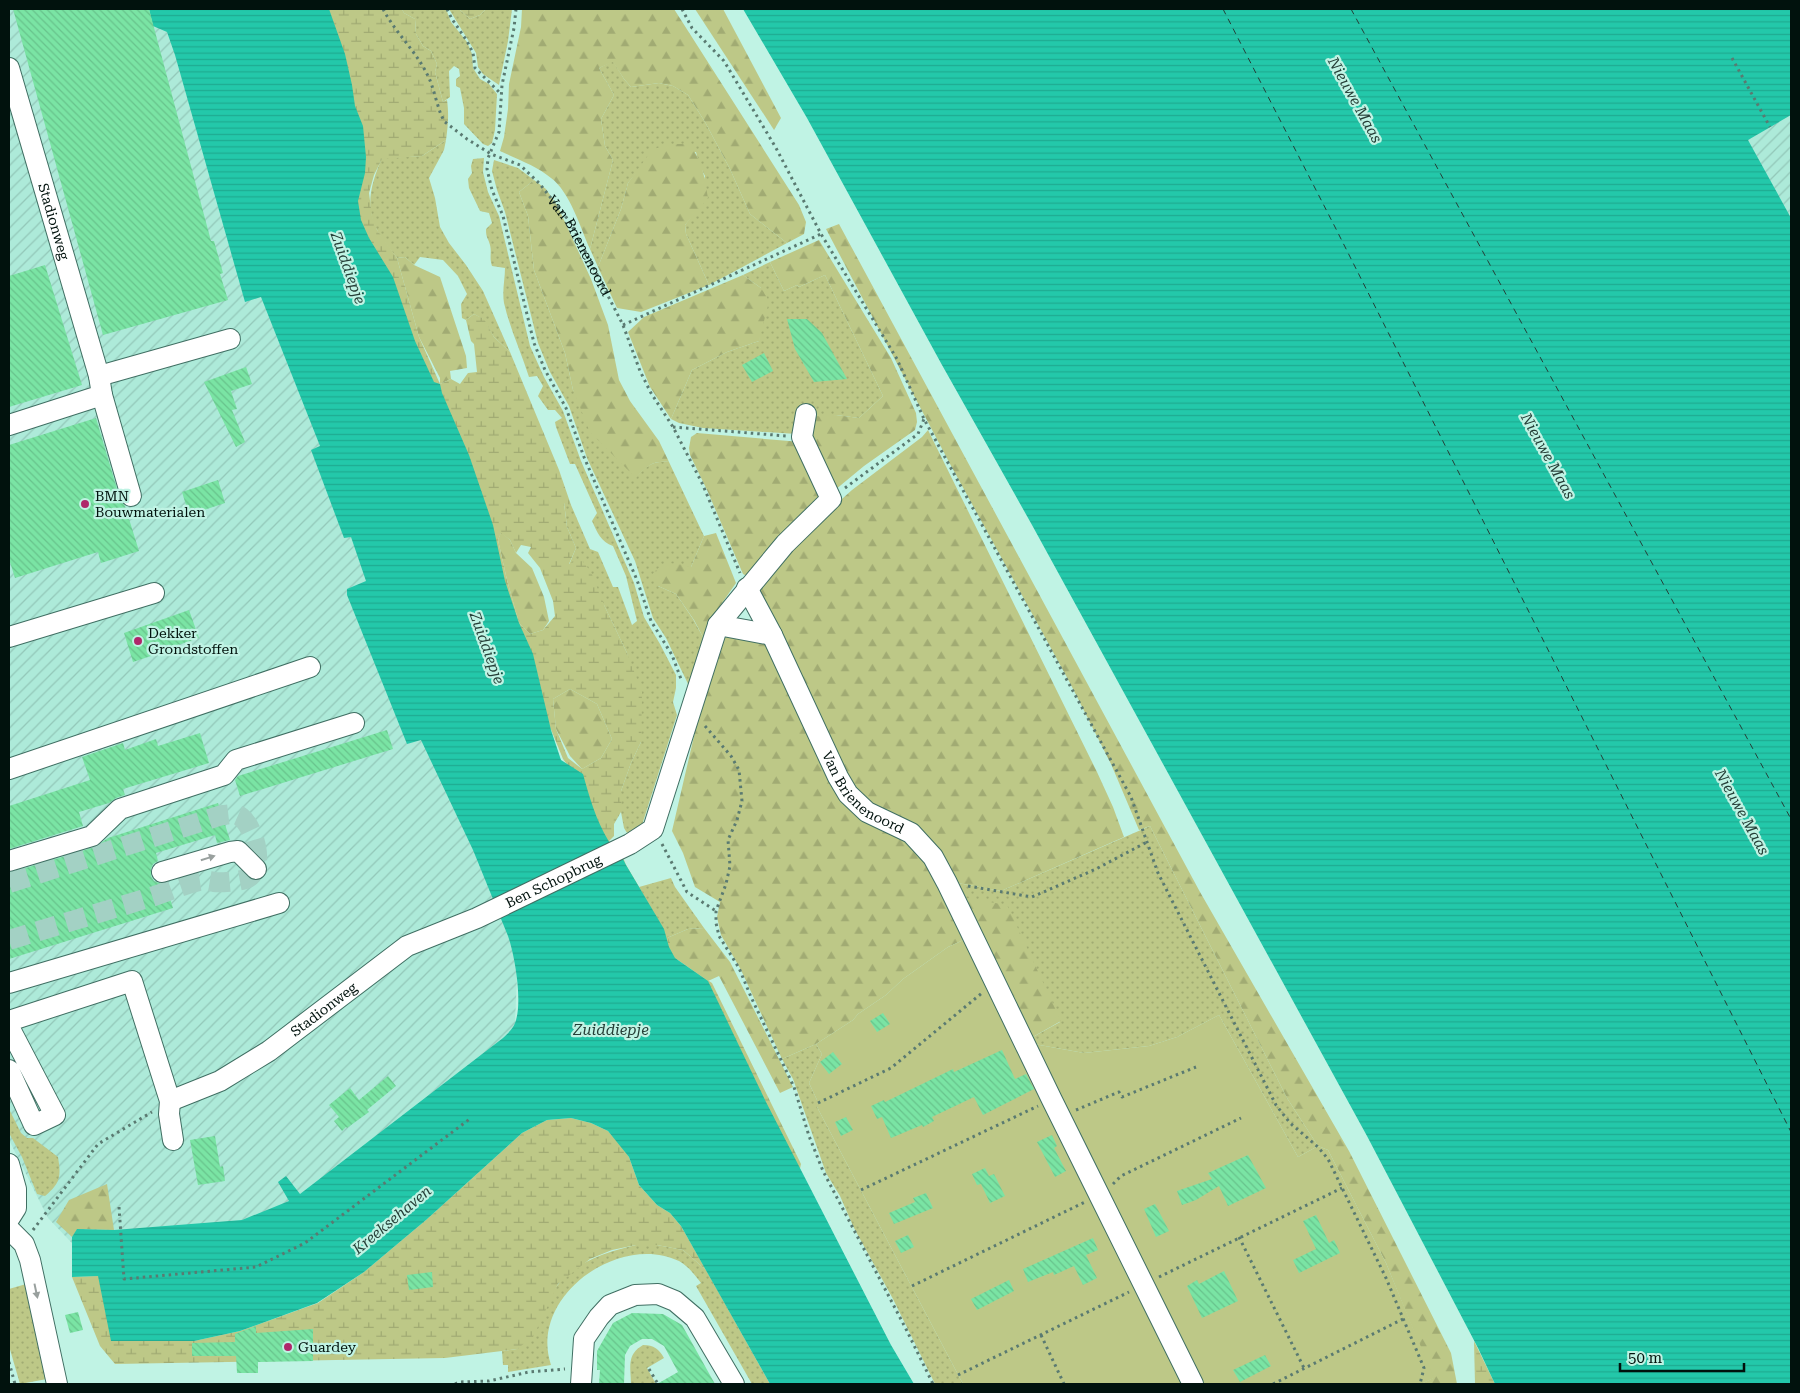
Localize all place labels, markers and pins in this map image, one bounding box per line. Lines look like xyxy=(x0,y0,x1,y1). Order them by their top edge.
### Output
place label: BMN Bouwmaterialen xyxy=(95,488,205,520)
marker: BMN Bouwmaterialen xyxy=(79,498,91,510)
place label: Dekker Grondstoffen xyxy=(148,625,238,657)
marker: Dekker Grondstoffen xyxy=(132,635,144,647)
place label: Guardey xyxy=(298,1339,357,1355)
marker: Guardey xyxy=(282,1341,294,1353)

